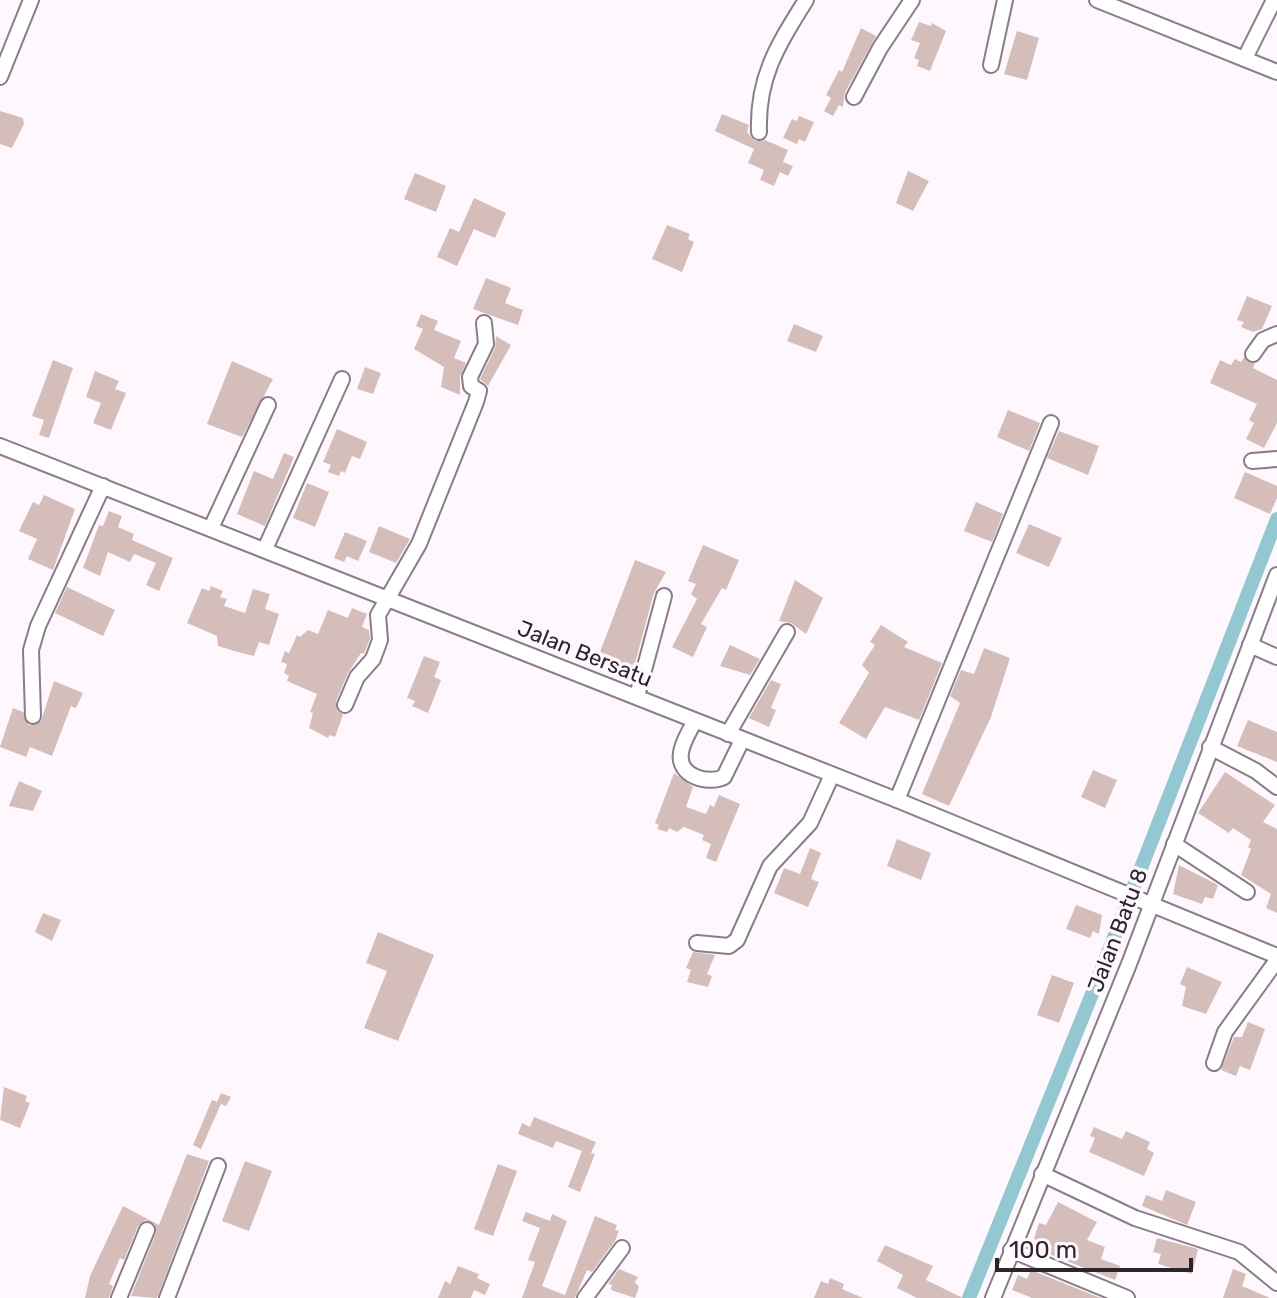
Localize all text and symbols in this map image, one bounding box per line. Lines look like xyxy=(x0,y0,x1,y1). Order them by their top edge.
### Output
street label: Jalan Bersatu xyxy=(514,614,656,693)
street label: Jalan Batu 8 xyxy=(1082,865,1153,996)
scale bar xyxy=(997,1222,1191,1272)
text: 100 m xyxy=(1009,1236,1077,1264)

